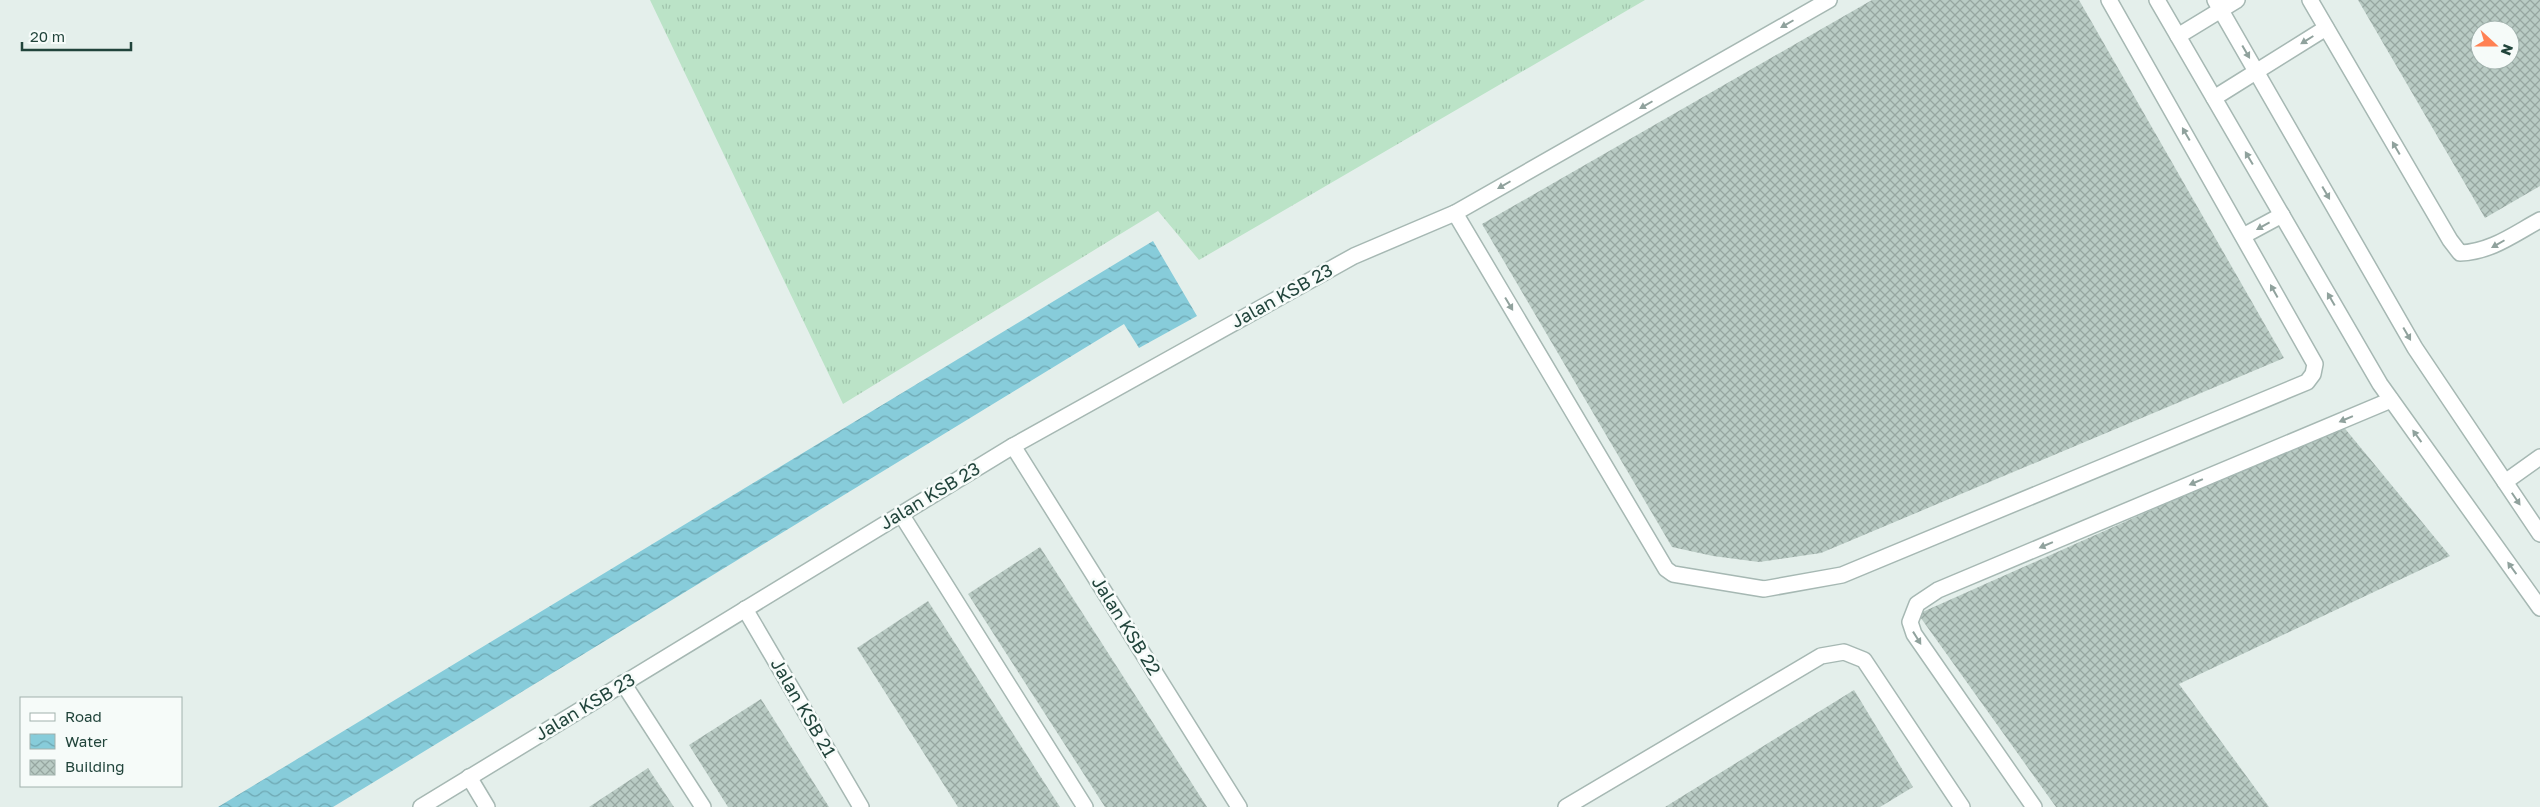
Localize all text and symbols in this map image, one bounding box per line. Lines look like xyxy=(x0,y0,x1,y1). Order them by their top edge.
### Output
scale bar xyxy=(22,20,131,52)
one-way arrow xyxy=(1779,20,1794,28)
north arrow xyxy=(2470,20,2520,70)
text: 20 m xyxy=(30,27,65,45)
one-way arrow xyxy=(2301,35,2314,44)
text: N xyxy=(2498,42,2517,58)
one-way arrow xyxy=(2241,46,2250,59)
one-way arrow xyxy=(1639,100,1652,109)
one-way arrow xyxy=(2181,128,2190,141)
one-way arrow xyxy=(2392,141,2401,154)
one-way arrow xyxy=(2244,152,2253,165)
one-way arrow xyxy=(1497,181,1512,189)
one-way arrow xyxy=(2322,187,2331,200)
one-way arrow xyxy=(2256,221,2269,230)
one-way arrow xyxy=(2491,239,2504,248)
street label: Jalan KSB 23 xyxy=(1227,258,1336,332)
one-way arrow xyxy=(2270,284,2278,299)
one-way arrow xyxy=(2326,292,2335,305)
one-way arrow xyxy=(1505,298,1514,311)
one-way arrow xyxy=(2403,327,2411,342)
one-way arrow xyxy=(2339,415,2353,423)
one-way arrow xyxy=(2412,429,2422,443)
street label: Jalan KSB 23 xyxy=(875,457,983,534)
one-way arrow xyxy=(2189,478,2203,486)
one-way arrow xyxy=(2511,492,2521,506)
one-way arrow xyxy=(2039,541,2053,549)
one-way arrow xyxy=(2507,561,2517,575)
street label: Jalan KSB 22 xyxy=(1088,572,1166,679)
one-way arrow xyxy=(1913,631,1922,645)
street label: Jalan KSB 21 xyxy=(767,654,841,761)
street label: Jalan KSB 23 xyxy=(530,668,638,745)
legend xyxy=(20,697,182,787)
text: Road xyxy=(65,707,102,725)
text: Water xyxy=(65,732,108,750)
text: Building xyxy=(65,757,125,775)

